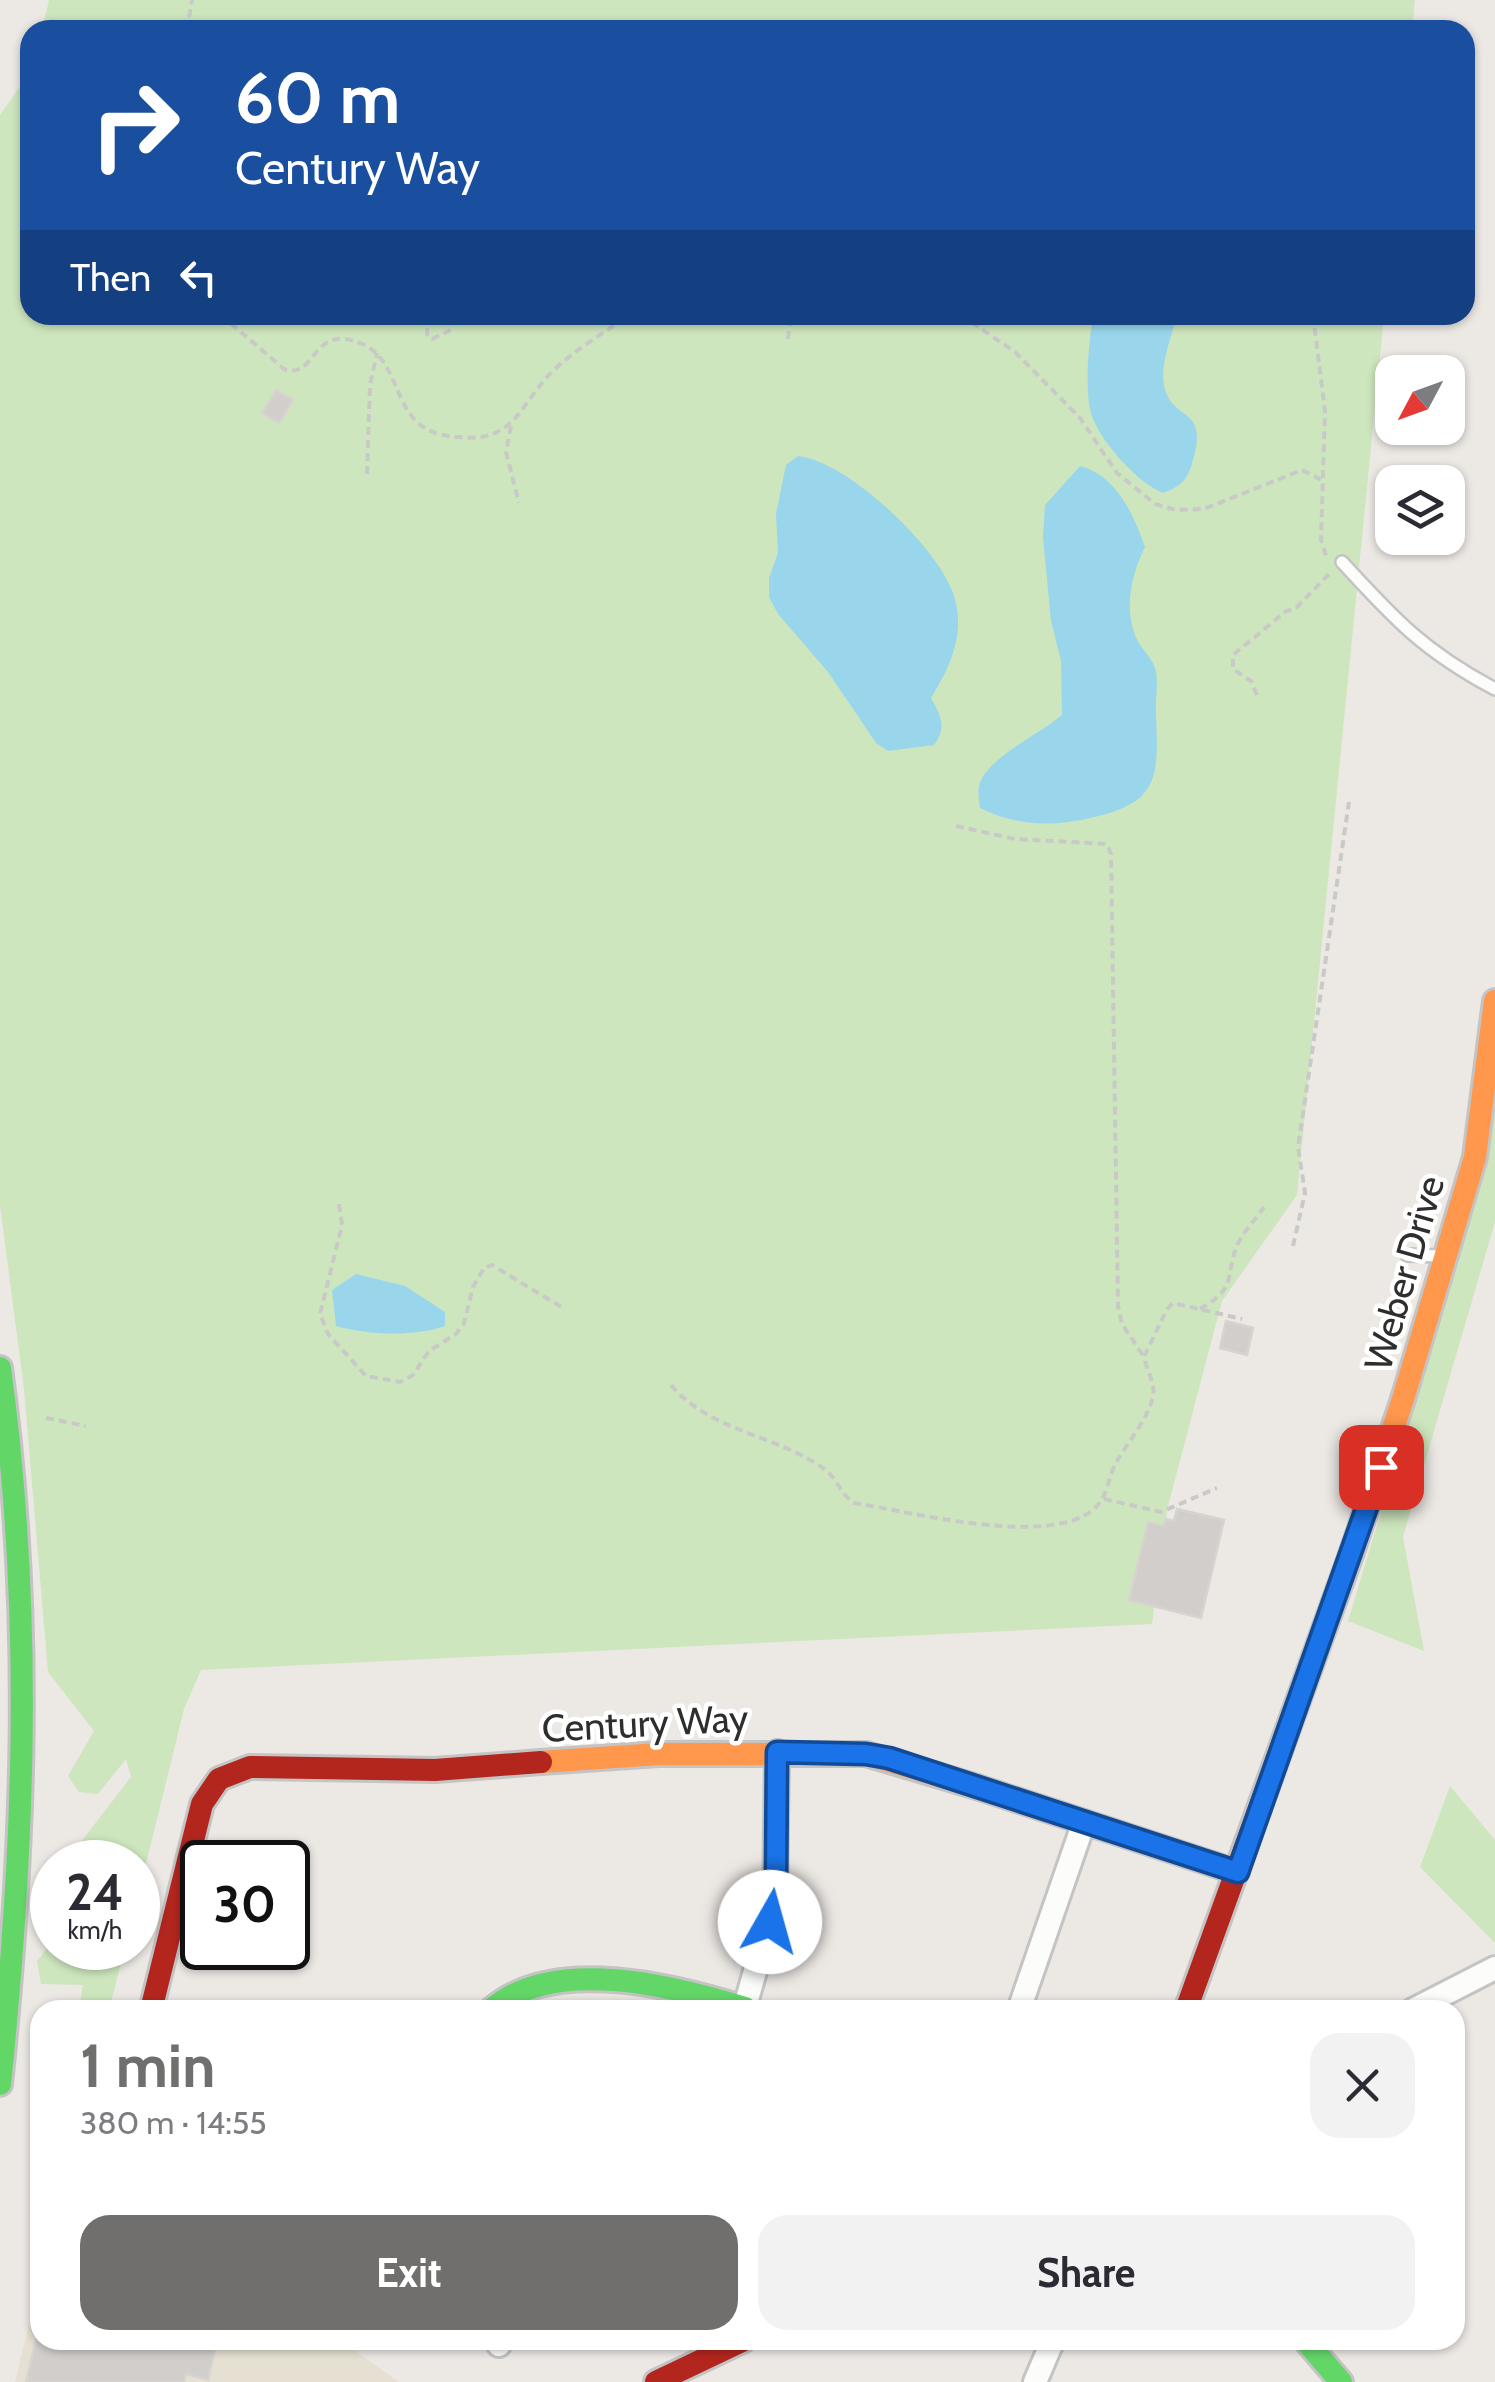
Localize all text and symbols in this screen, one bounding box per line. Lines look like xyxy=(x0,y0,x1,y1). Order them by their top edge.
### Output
text: 60 m xyxy=(235,55,400,141)
icon: right xyxy=(70,60,200,190)
text: Century Way xyxy=(235,141,480,195)
icon: left xyxy=(171,250,226,305)
text: Then xyxy=(70,254,151,301)
north arrow xyxy=(1375,355,1465,445)
map controls xyxy=(1375,355,1465,555)
button: layers xyxy=(1375,465,1465,555)
street label: Weber Drive xyxy=(1354,1170,1454,1376)
pin xyxy=(1339,1425,1424,1510)
icon: arrive xyxy=(1354,1440,1409,1495)
street label: Century Way xyxy=(540,1694,750,1752)
speed limit sign: 30 xyxy=(180,1840,310,1970)
text: 24 xyxy=(66,1862,124,1923)
position arrow xyxy=(718,1870,822,1974)
text: km/h xyxy=(68,1915,122,1945)
text: 1 min xyxy=(80,2029,215,2102)
button: close xyxy=(1310,2033,1415,2138)
text: 380 m · 14:55 xyxy=(80,2103,267,2142)
button: Exit xyxy=(80,2215,738,2330)
button: Share xyxy=(758,2215,1415,2330)

